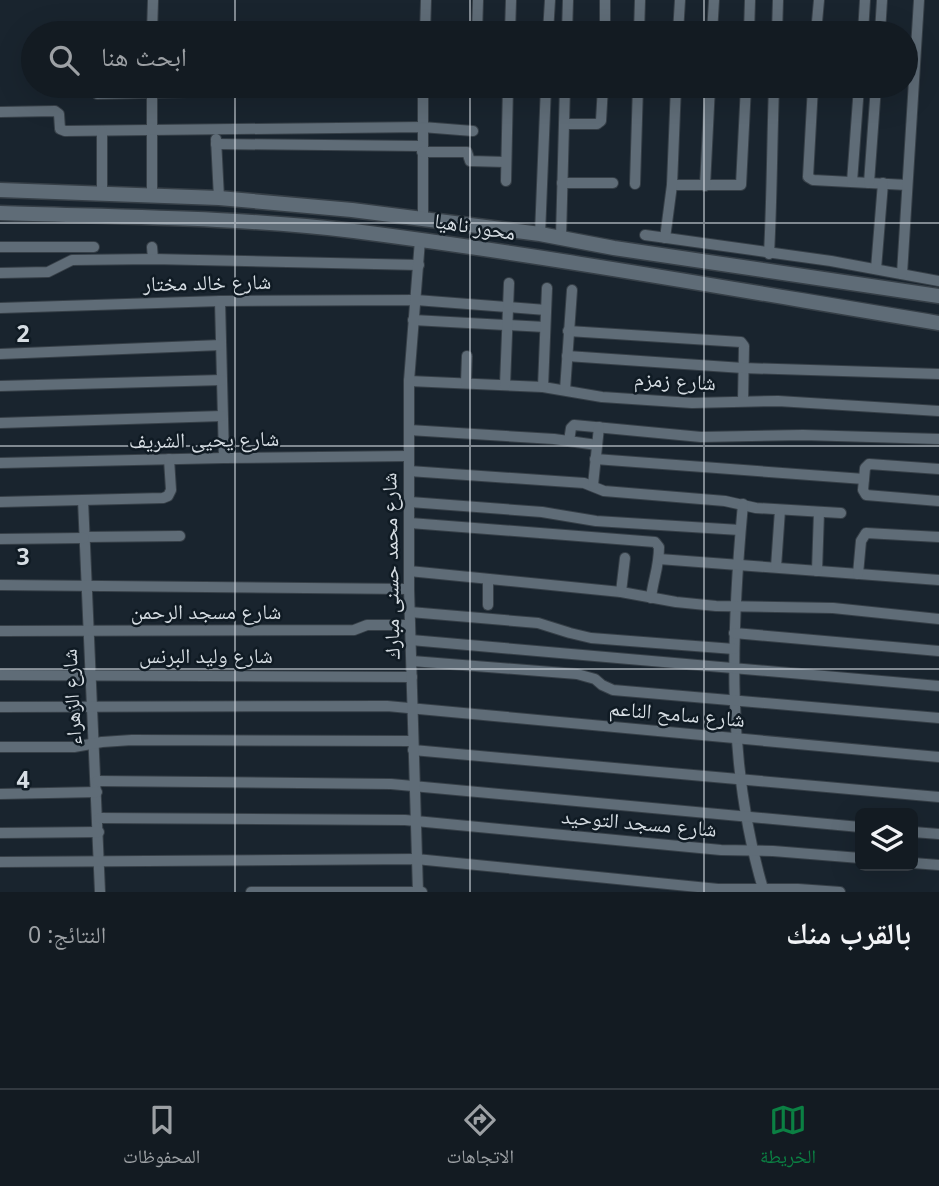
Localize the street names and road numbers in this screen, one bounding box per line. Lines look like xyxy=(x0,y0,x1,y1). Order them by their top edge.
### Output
street label: محور ناهيا xyxy=(433,206,518,246)
street label: شارع خالد مختار xyxy=(142,267,271,297)
street label: شارع زمزم xyxy=(633,364,717,397)
street label: شارع يحيى الشريف xyxy=(129,424,279,454)
street label: شارع محمد حسنى مبارك xyxy=(374,472,406,660)
street label: شارع مسجد الرحمن xyxy=(131,597,281,625)
street label: شارع وليد البرنس xyxy=(139,641,273,669)
street label: شارع الزهراء xyxy=(54,648,88,746)
street label: شارع سامح الناعم xyxy=(608,693,746,734)
street label: شارع مسجد التوحيد xyxy=(560,801,718,843)

